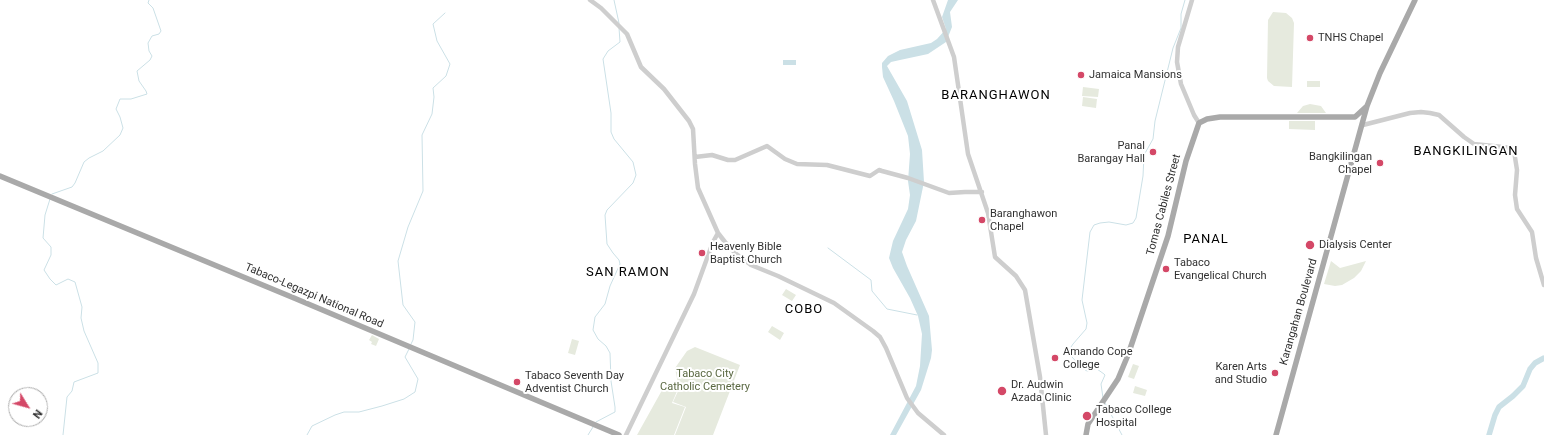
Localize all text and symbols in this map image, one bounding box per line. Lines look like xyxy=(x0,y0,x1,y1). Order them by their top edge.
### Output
place label: TNHS Chapel xyxy=(1318,31,1383,45)
marker: TNHS Chapel xyxy=(1305,33,1315,43)
place label: Jamaica Mansions xyxy=(1089,68,1182,82)
marker: Jamaica Mansions xyxy=(1076,70,1086,80)
district label: BARANGHAWON xyxy=(941,88,1051,104)
place label: Panal Barangay Hall xyxy=(1077,139,1145,165)
district label: BANGKILINGAN xyxy=(1414,144,1518,160)
marker: Panal Barangay Hall xyxy=(1148,147,1158,157)
place label: Bangkilingan Chapel xyxy=(1309,150,1372,176)
street label: Tomas Cabiles Street xyxy=(1144,153,1184,257)
marker: Bangkilingan Chapel xyxy=(1375,158,1385,168)
place label: Baranghawon Chapel xyxy=(990,207,1057,233)
marker: Baranghawon Chapel xyxy=(977,215,987,225)
district label: PANAL xyxy=(1183,232,1229,248)
place label: Dialysis Center xyxy=(1319,238,1392,252)
marker: Dialysis Center xyxy=(1304,239,1316,251)
place label: Heavenly Bible Baptist Church xyxy=(710,240,782,266)
marker: Heavenly Bible Baptist Church xyxy=(697,248,707,258)
place label: Tabaco Evangelical Church xyxy=(1174,256,1267,282)
street label: Karangahan Boulevard xyxy=(1277,257,1321,367)
street label: Tabaco-Legazpi National Road xyxy=(243,261,385,331)
marker: Tabaco Evangelical Church xyxy=(1161,264,1171,274)
district label: SAN RAMON xyxy=(586,265,670,281)
district label: COBO xyxy=(785,302,823,318)
place label: Amando Cope College xyxy=(1063,345,1133,371)
marker: Amando Cope College xyxy=(1050,353,1060,363)
place label: Karen Arts and Studio xyxy=(1215,360,1267,386)
park label: Tabaco City Catholic Cemetery xyxy=(660,367,750,393)
marker: Karen Arts and Studio xyxy=(1270,368,1280,378)
place label: Tabaco Seventh Day Adventist Church xyxy=(525,369,624,395)
marker: Tabaco Seventh Day Adventist Church xyxy=(512,377,522,387)
place label: Dr. Audwin Azada Clinic xyxy=(1011,378,1072,404)
marker: Dr. Audwin Azada Clinic xyxy=(996,385,1008,397)
north arrow xyxy=(8,387,48,427)
place label: Tabaco College Hospital xyxy=(1096,403,1171,429)
text: N xyxy=(30,407,45,421)
marker: Tabaco College Hospital xyxy=(1081,410,1093,422)

